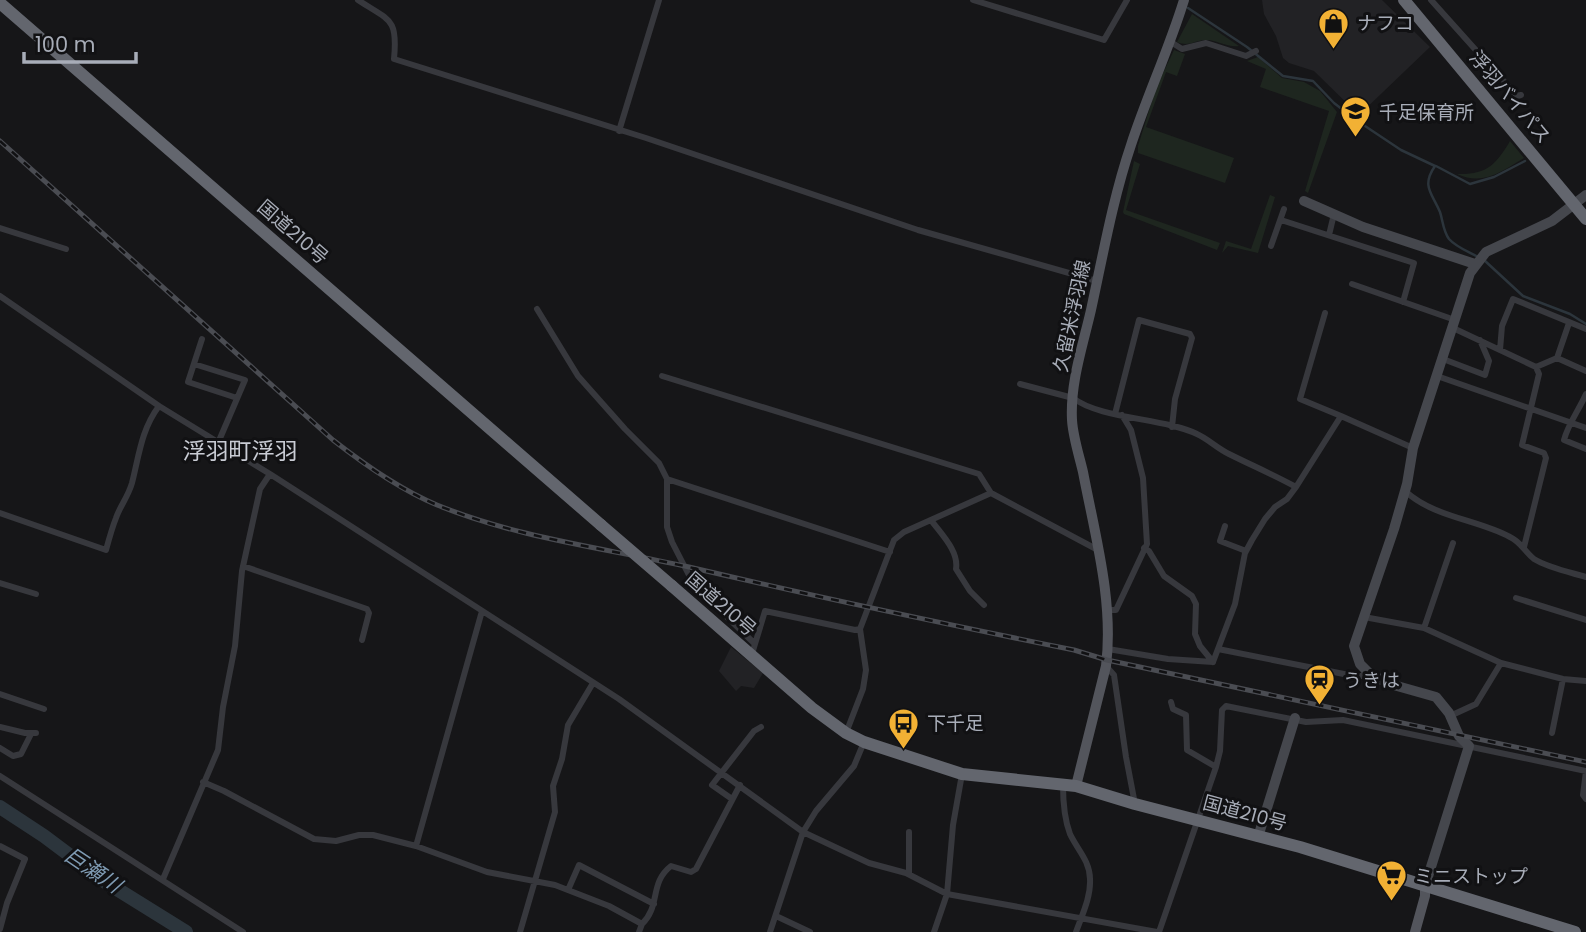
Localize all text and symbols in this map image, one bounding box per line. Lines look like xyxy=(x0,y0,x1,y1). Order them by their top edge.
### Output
shop icon: ナフコ xyxy=(1317,6,1351,50)
place label: ナフコ xyxy=(1357,10,1414,37)
scale bar xyxy=(24,21,136,65)
text: 100 m xyxy=(35,30,95,59)
street label: 浮羽バイパス xyxy=(1463,45,1557,149)
school or university icon: 千足保育所 xyxy=(1339,95,1373,139)
place label: 千足保育所 xyxy=(1379,99,1474,126)
street label: 国道210号 xyxy=(252,194,334,270)
street label: 久留米浮羽線 xyxy=(1047,257,1097,375)
district label: 浮羽町浮羽 xyxy=(183,435,298,467)
street label: 国道210号 xyxy=(680,566,762,642)
station icon: うきは xyxy=(1303,663,1337,707)
place label: うきは xyxy=(1343,667,1400,694)
bus stop icon: 下千足 xyxy=(887,706,921,750)
place label: 下千足 xyxy=(927,710,984,737)
street label: 国道210号 xyxy=(1200,789,1290,837)
water label: 巨瀬川 xyxy=(59,840,129,901)
supermarket icon: ミニストップ xyxy=(1374,859,1408,903)
place label: ミニストップ xyxy=(1414,863,1528,890)

